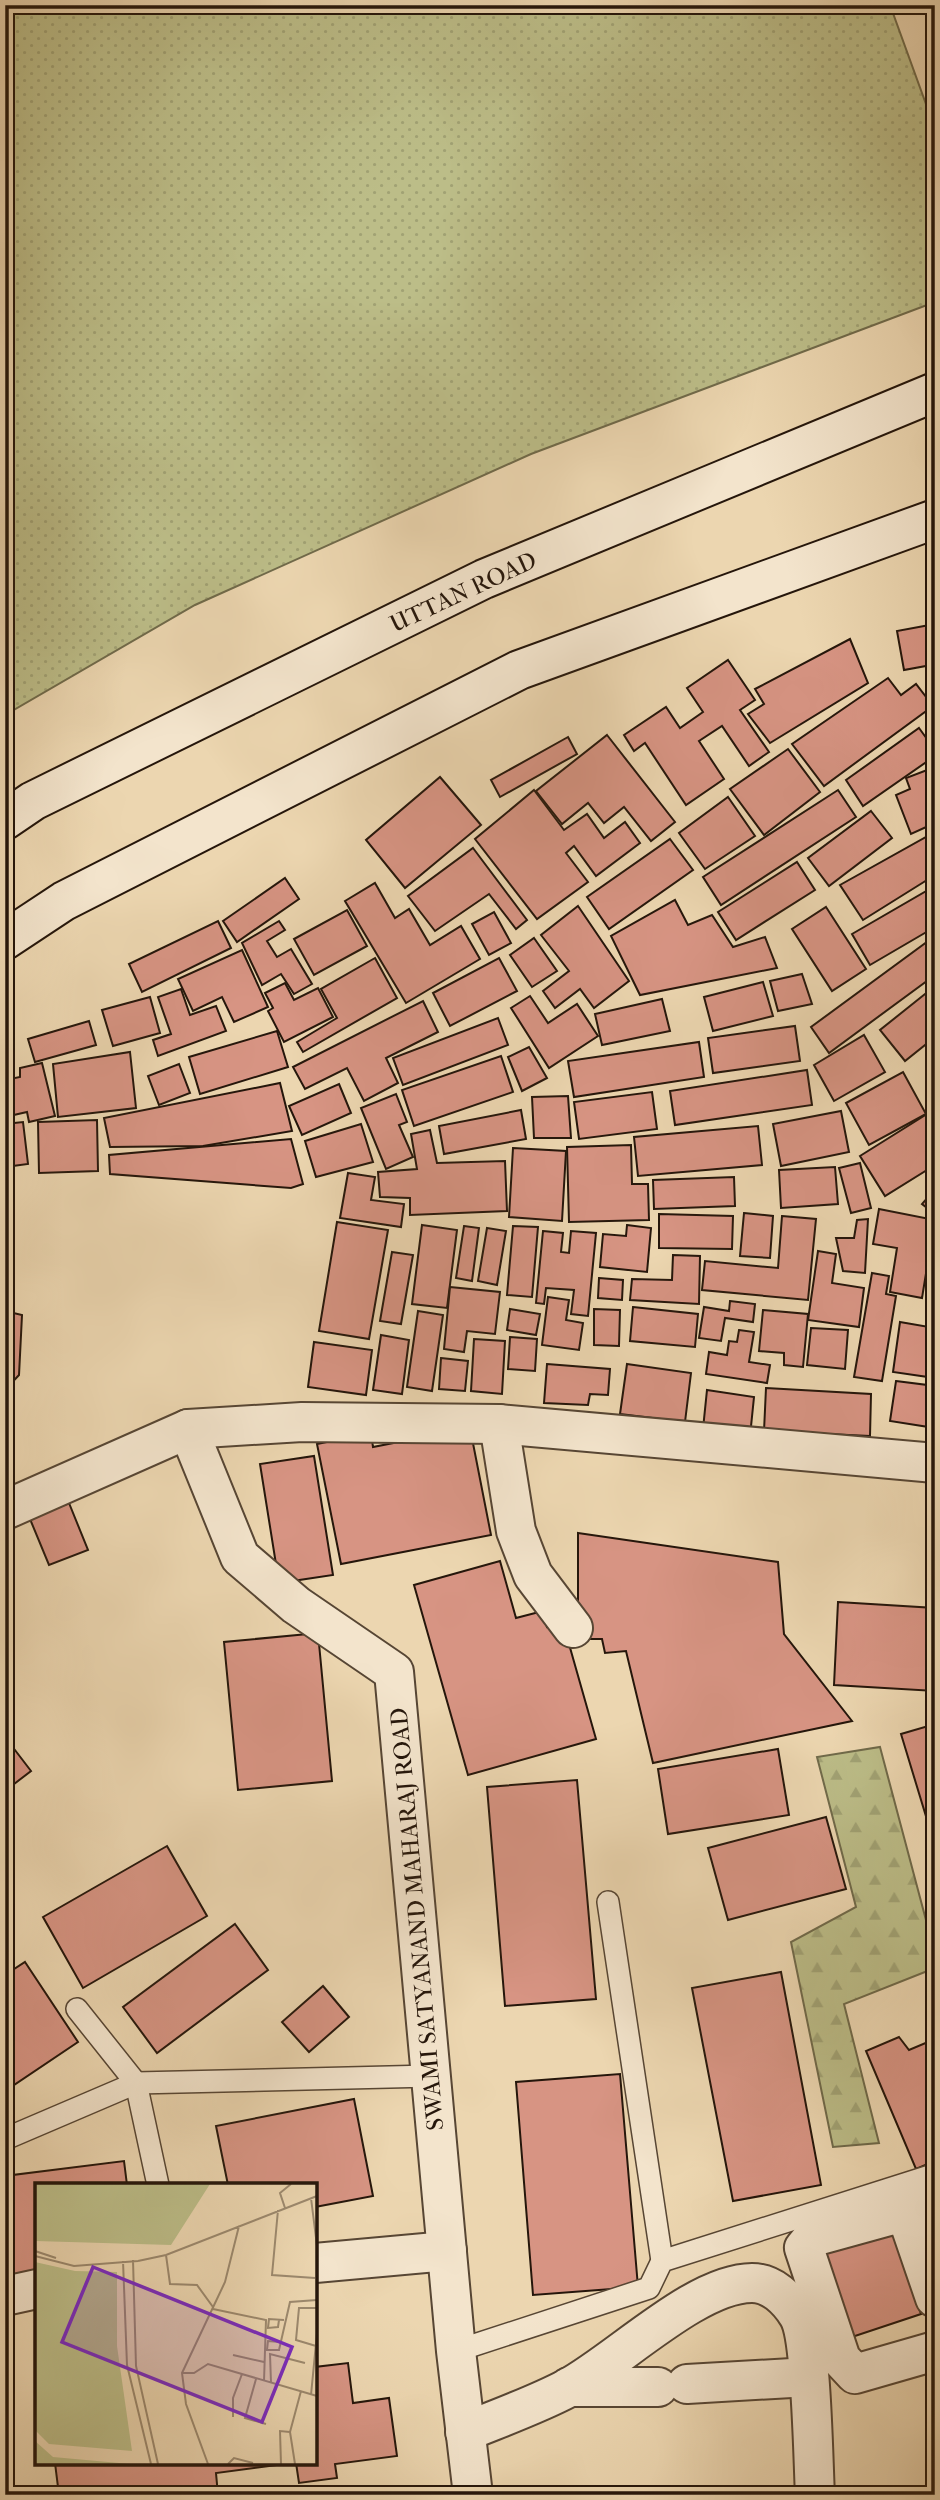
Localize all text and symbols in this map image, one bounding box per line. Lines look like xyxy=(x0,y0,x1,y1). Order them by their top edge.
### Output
street label: UTTAN ROAD xyxy=(385,546,541,638)
street label: SWAMI SATYANAND MAHARAJ ROAD xyxy=(385,1706,449,2132)
inset map xyxy=(35,2183,317,2465)

